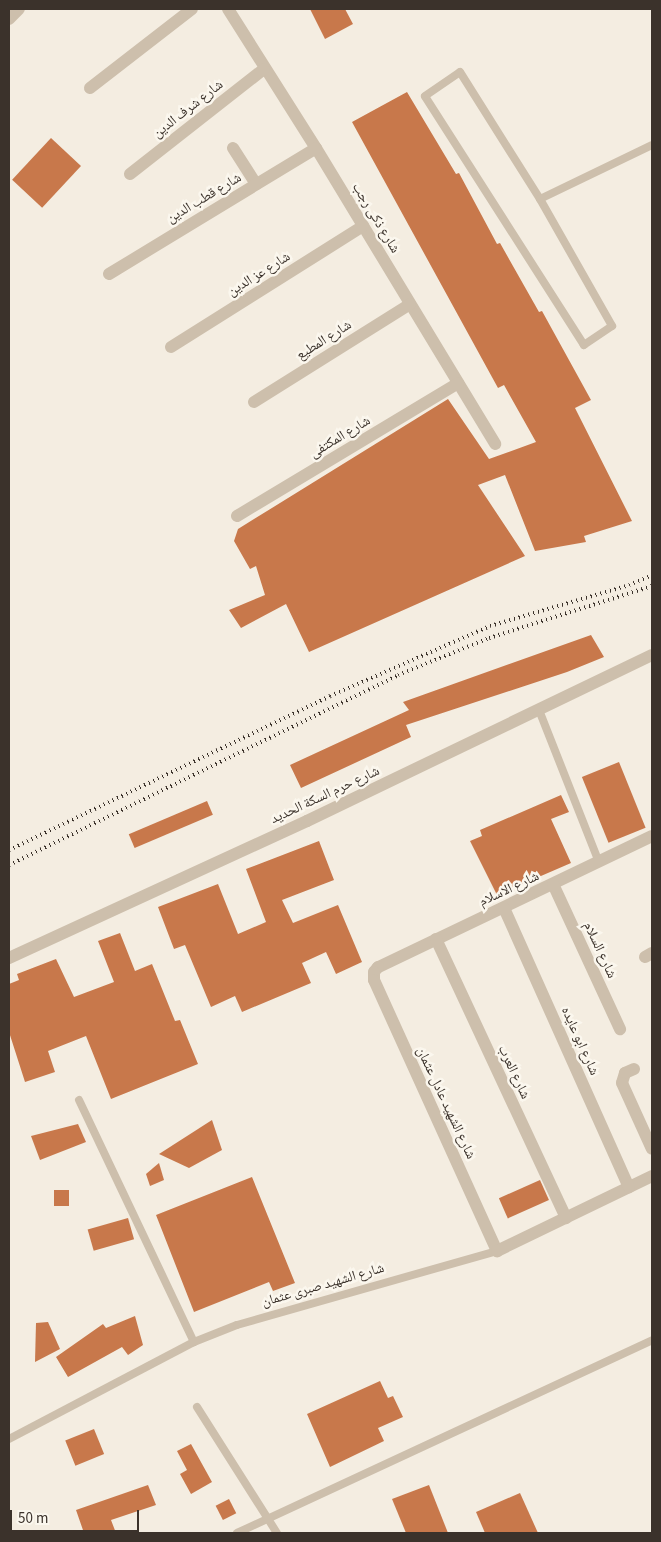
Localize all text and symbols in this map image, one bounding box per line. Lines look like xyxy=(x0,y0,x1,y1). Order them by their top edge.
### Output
street label: شارع شرف الدين xyxy=(149,76,227,142)
street label: شارع قطب الدين xyxy=(164,169,244,227)
street label: شارع ذكى رجب xyxy=(348,180,404,256)
street label: شارع عز الدين xyxy=(224,248,294,300)
street label: شارع المطيع xyxy=(293,316,355,364)
street label: شارع المكتفى xyxy=(307,412,373,462)
street label: شارع حرم السكة الحديد xyxy=(268,762,382,828)
street label: شارع الاسلام xyxy=(476,868,542,910)
street label: شارع السلام xyxy=(580,919,620,981)
street label: شارع ابو عايده xyxy=(557,1004,603,1078)
street label: شارع العرب xyxy=(494,1042,534,1102)
street label: شارع الشهيد عادل عثمان xyxy=(413,1044,479,1162)
street label: شارع الشهيد صبرى عثمان xyxy=(260,1259,386,1311)
scale bar xyxy=(12,1500,141,1532)
text: 50 m xyxy=(18,1508,48,1529)

